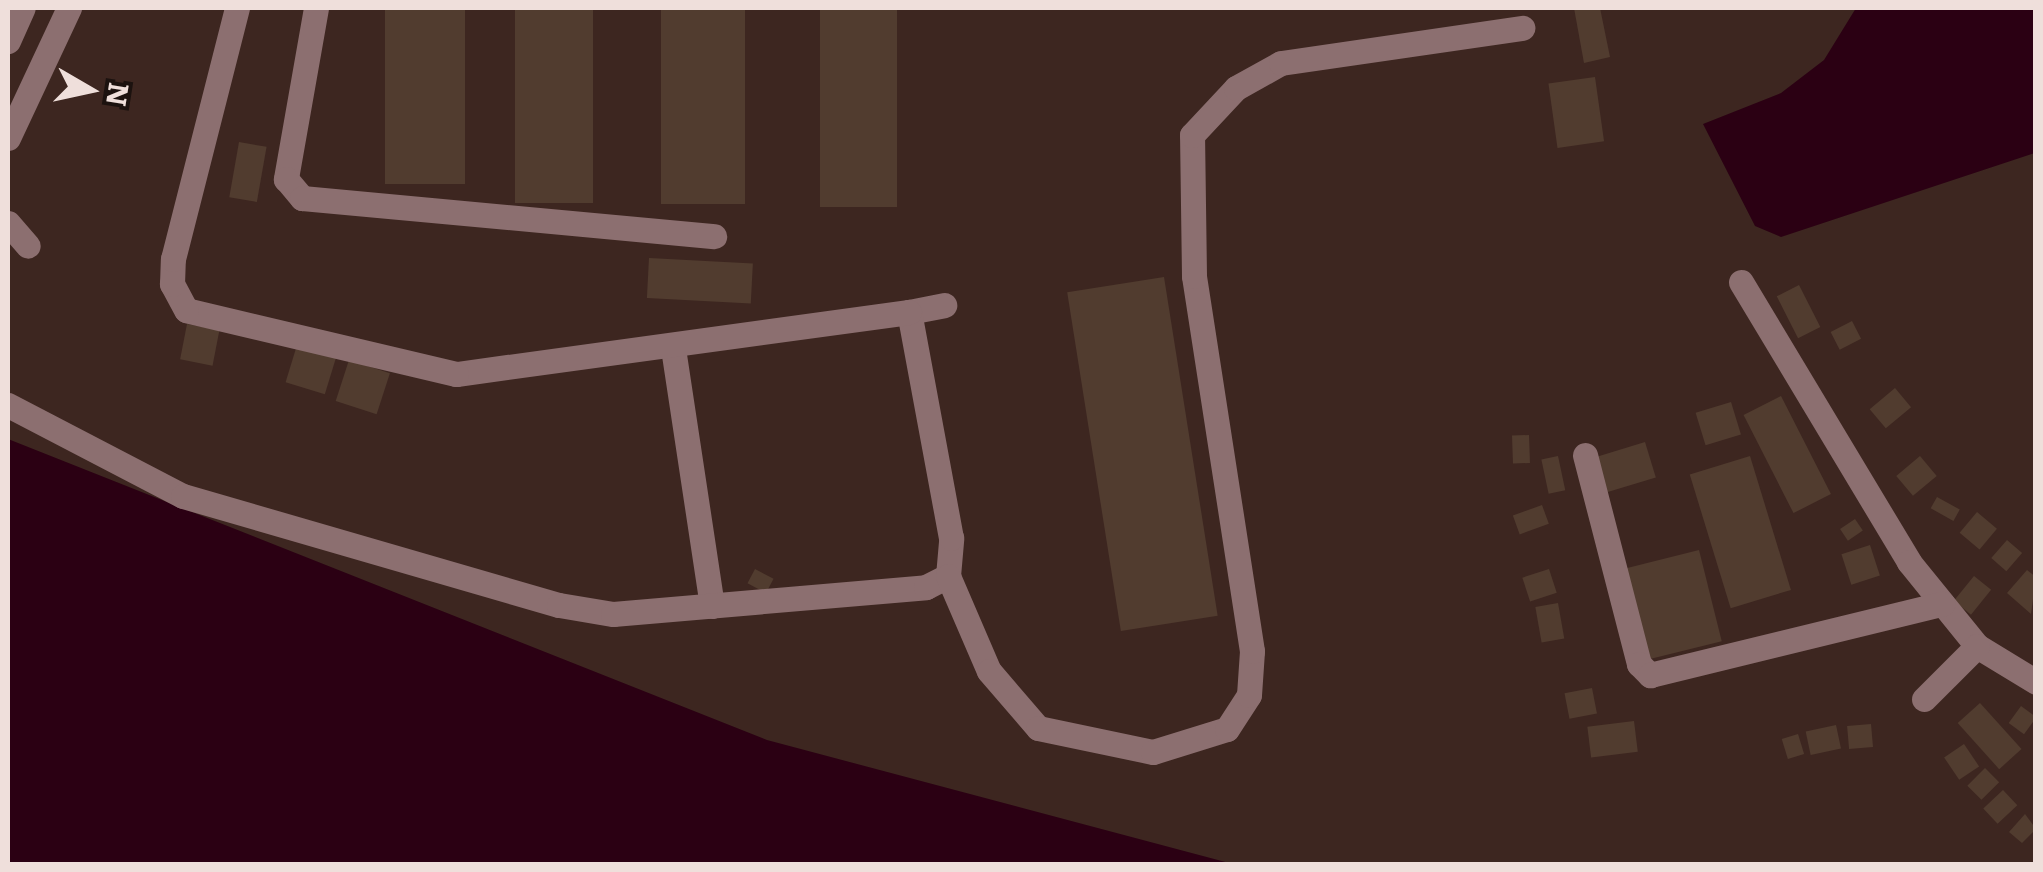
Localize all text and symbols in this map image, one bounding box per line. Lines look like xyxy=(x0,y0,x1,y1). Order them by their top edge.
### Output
north arrow xyxy=(40,40,140,140)
text: N xyxy=(97,80,142,110)

